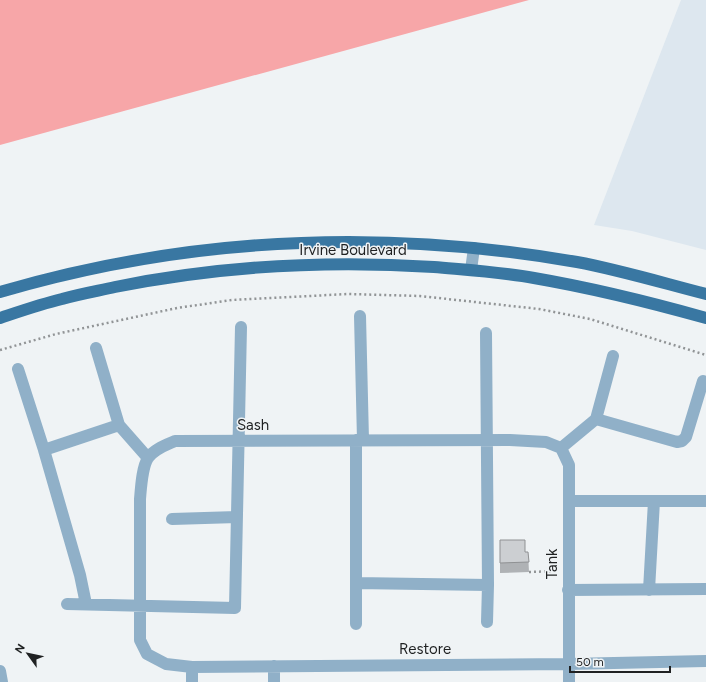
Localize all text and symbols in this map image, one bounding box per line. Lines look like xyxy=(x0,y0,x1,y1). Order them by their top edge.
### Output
street label: Irvine Boulevard xyxy=(299,241,407,259)
street label: Sash xyxy=(237,416,269,434)
street label: Tank xyxy=(543,548,561,579)
north arrow xyxy=(8,634,48,674)
street label: Restore xyxy=(399,640,451,658)
text: N xyxy=(12,642,28,656)
scale bar xyxy=(570,648,670,674)
text: 50 m xyxy=(576,655,604,669)

